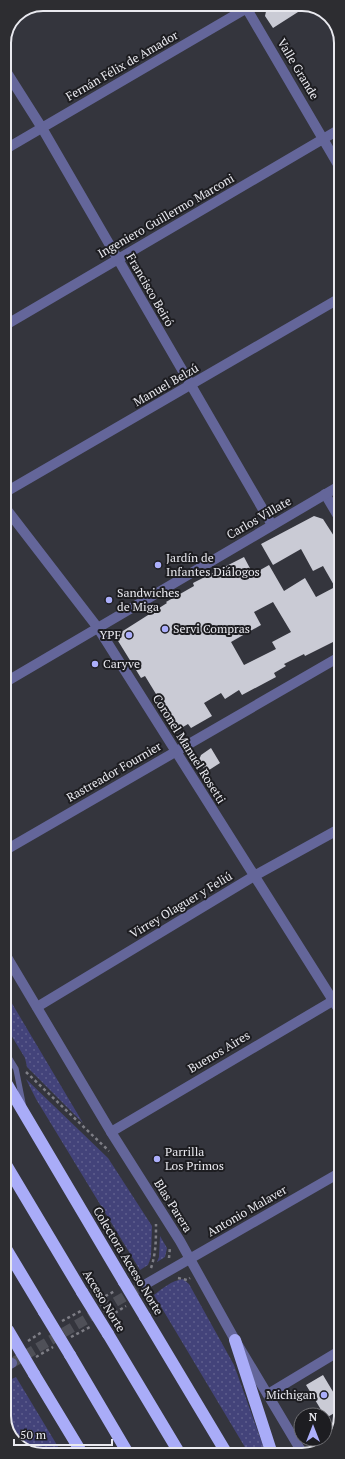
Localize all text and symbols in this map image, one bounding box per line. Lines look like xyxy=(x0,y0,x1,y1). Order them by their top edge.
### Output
street label: Fernán Félix de Amador xyxy=(63,27,181,104)
street label: Valle Grande xyxy=(274,36,322,102)
street label: Ingeniero Guillermo Marconi xyxy=(95,170,237,261)
street label: Francisco Beiró xyxy=(123,251,178,329)
street label: Manuel Belzú xyxy=(130,360,201,409)
street label: Carlos Villate xyxy=(224,493,294,542)
place label: Jardín de Infantes Diálogos xyxy=(166,550,260,579)
marker: Jardín de Infantes Diálogos xyxy=(153,560,163,570)
place label: Sandwiches de Miga xyxy=(117,585,180,614)
marker: Sandwiches de Miga xyxy=(104,595,114,605)
place label: Servi Compras xyxy=(173,621,250,636)
marker: Servi Compras xyxy=(160,624,170,634)
place label: YPF xyxy=(100,627,121,642)
marker: YPF xyxy=(124,630,134,640)
place label: Caryve xyxy=(103,656,140,671)
marker: Caryve xyxy=(90,659,100,669)
street label: Coronel Manuel Rosetti xyxy=(150,691,229,806)
street label: Rastreador Fournier xyxy=(64,738,164,805)
street label: Virrey Olaguer y Feliú xyxy=(127,868,235,941)
street label: Buenos Aires xyxy=(185,1027,252,1076)
place label: Parrilla Los Primos xyxy=(165,1144,224,1173)
marker: Parrilla Los Primos xyxy=(152,1154,162,1164)
street label: Blas Parera xyxy=(151,1176,196,1235)
street label: Antonio Malaver xyxy=(204,1182,290,1239)
street label: Colectora Acceso Norte xyxy=(90,1204,166,1318)
street label: Acceso Norte xyxy=(80,1267,128,1335)
place label: Michigan xyxy=(266,1387,316,1402)
marker: Michigan xyxy=(319,1390,329,1400)
north arrow xyxy=(293,1407,333,1447)
text: N xyxy=(309,1410,318,1424)
scale bar xyxy=(14,1421,112,1447)
text: 50 m xyxy=(20,1427,47,1442)

